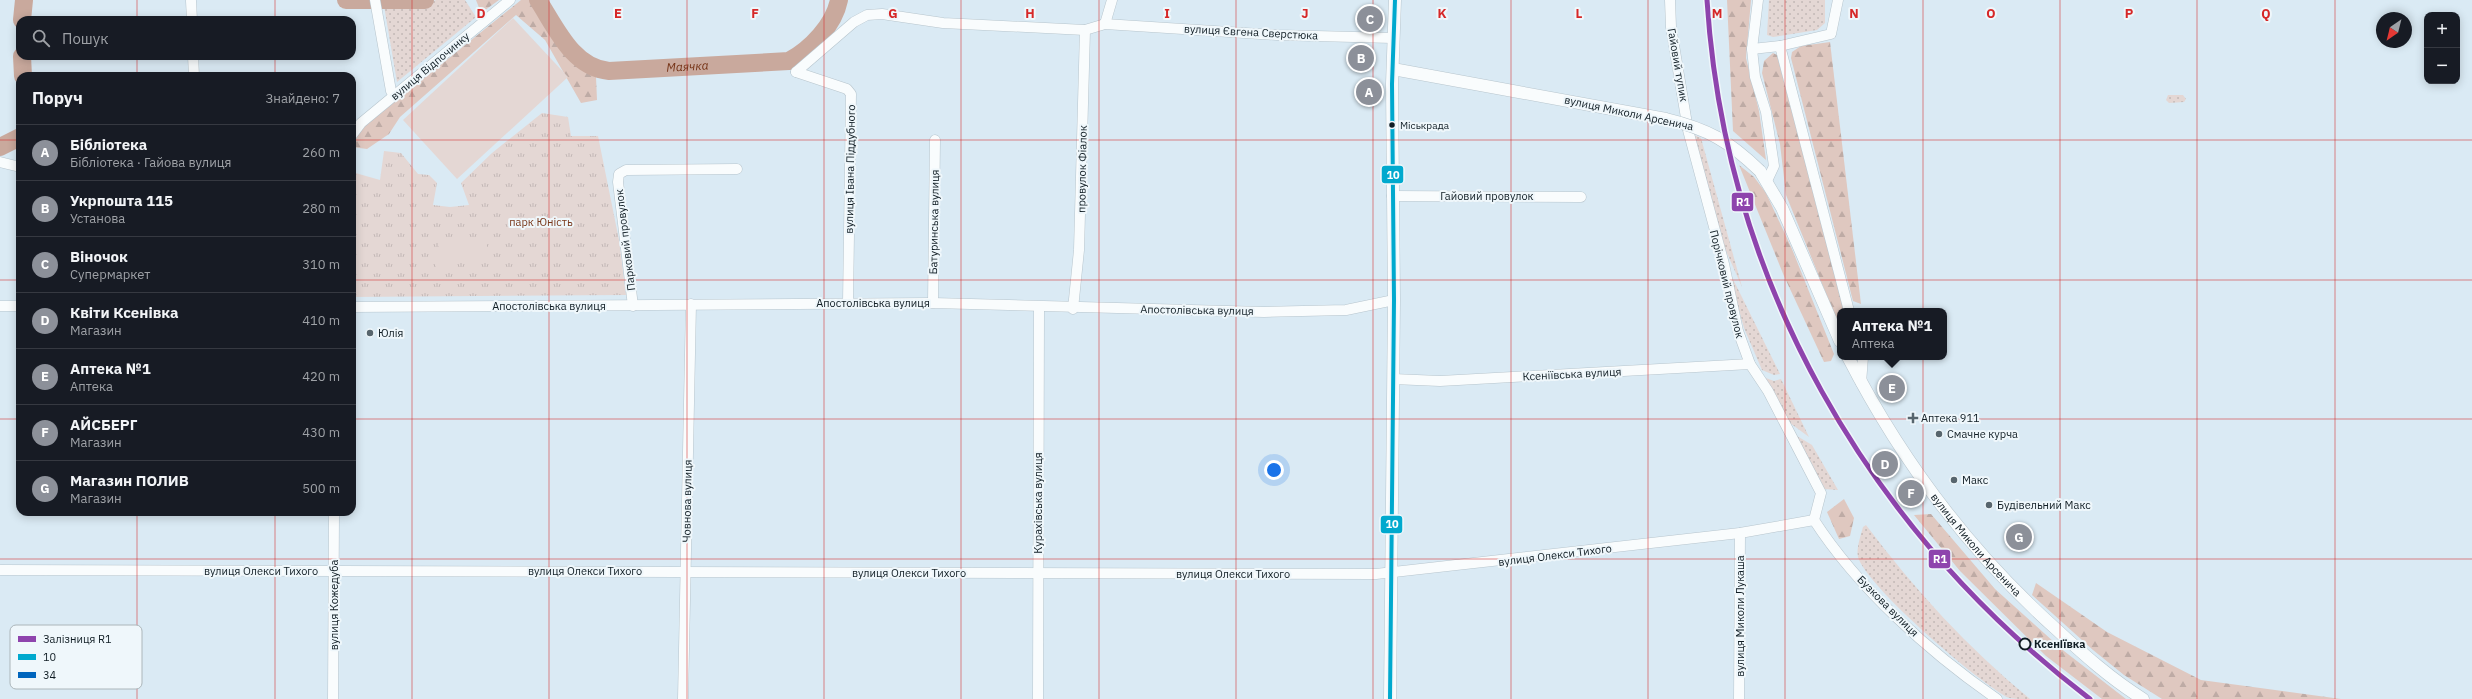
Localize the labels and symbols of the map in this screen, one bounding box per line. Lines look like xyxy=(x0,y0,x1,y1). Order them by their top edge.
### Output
pin: C xyxy=(1357,4,1383,34)
text: D xyxy=(476,5,486,22)
text: E xyxy=(614,5,622,22)
text: F xyxy=(751,5,759,22)
text: G xyxy=(888,5,898,22)
text: H xyxy=(1025,5,1035,22)
text: I xyxy=(1164,5,1170,22)
text: J xyxy=(1301,5,1309,22)
text: K xyxy=(1437,5,1447,22)
text: L xyxy=(1576,5,1583,22)
text: M xyxy=(1712,5,1722,22)
text: N xyxy=(1849,5,1859,22)
text: O xyxy=(1986,5,1996,22)
text: P xyxy=(2125,5,2134,22)
text: Q xyxy=(2261,5,2271,22)
north arrow xyxy=(2376,12,2412,48)
street label: вулиця Євгена Сверстюка xyxy=(1184,21,1319,43)
street label: Гайовий тупик xyxy=(1665,27,1691,103)
street label: вулиця Відпочинку xyxy=(388,29,473,103)
pin: B xyxy=(1348,43,1374,73)
water label: Маячка xyxy=(666,57,709,75)
pin: A xyxy=(1356,77,1382,107)
street label: вулиця Миколи Арсенича xyxy=(1563,92,1695,134)
street label: вулиця Івана Піддубного xyxy=(842,104,858,234)
place label: Міськрада xyxy=(1400,119,1450,132)
marker: Міськрада xyxy=(1387,120,1397,130)
street label: провулок Фіалок xyxy=(1074,125,1090,213)
line badge: 10 xyxy=(1381,165,1404,184)
text: 10 xyxy=(1386,168,1400,182)
street label: Батуринська вулиця xyxy=(926,169,942,275)
street label: Парковий провулок xyxy=(612,188,638,292)
street label: Гайовий провулок xyxy=(1440,189,1534,203)
line badge: R1 xyxy=(1731,192,1754,212)
text: R1 xyxy=(1736,195,1750,209)
park label: парк Юність xyxy=(509,215,573,229)
street label: Порічковий провулок xyxy=(1707,228,1747,340)
street label: Апостолівська вулиця xyxy=(816,296,930,310)
street label: Апостолівська вулиця xyxy=(492,299,606,313)
street label: Апостолівська вулиця xyxy=(1140,302,1254,318)
place label: Юлія xyxy=(378,326,403,340)
marker: Юлія xyxy=(365,328,375,338)
street label: Ксеніївська вулиця xyxy=(1522,364,1622,384)
pin: E xyxy=(1879,373,1905,403)
place label: Аптека 911 xyxy=(1921,411,1980,425)
marker: Аптека 911 xyxy=(1908,413,1918,423)
place label: Смачне курча xyxy=(1947,427,2018,441)
marker: Смачне курча xyxy=(1934,429,1944,439)
pin: D xyxy=(1872,449,1898,479)
street label: Курахівська вулиця xyxy=(1031,452,1045,554)
street label: Човнова вулиця xyxy=(679,459,695,543)
your location xyxy=(1264,460,1284,480)
place label: Макс xyxy=(1962,473,1989,487)
marker: Макс xyxy=(1949,475,1959,485)
pin: F xyxy=(1898,478,1924,508)
street label: вулиця Миколи Арсенича xyxy=(1928,490,2024,599)
place label: Будівельний Макс xyxy=(1997,498,2091,512)
marker: Будівельний Макс xyxy=(1984,500,1994,510)
line badge: 10 xyxy=(1380,515,1403,534)
text: 10 xyxy=(1385,517,1399,531)
pin: G xyxy=(2006,522,2032,552)
street label: вулиця Олекси Тихого xyxy=(1498,541,1612,569)
line badge: R1 xyxy=(1928,549,1951,569)
text: R1 xyxy=(1933,552,1947,566)
street label: вулиця Миколи Лукаша xyxy=(1733,555,1747,677)
street label: вулиця Кожедуба xyxy=(327,560,341,650)
street label: вулиця Олекси Тихого xyxy=(204,564,318,578)
street label: вулиця Олекси Тихого xyxy=(528,564,642,578)
street label: вулиця Олекси Тихого xyxy=(852,566,966,580)
street label: вулиця Олекси Тихого xyxy=(1176,567,1290,581)
street label: Бузкова вулиця xyxy=(1854,572,1922,640)
legend xyxy=(10,625,142,689)
text: Залізниця R1 xyxy=(43,632,112,646)
marker: Ксеніївка xyxy=(2018,637,2032,651)
place label: Ксеніївка xyxy=(2034,637,2085,651)
text: 10 xyxy=(43,650,56,664)
text: 34 xyxy=(43,668,57,682)

